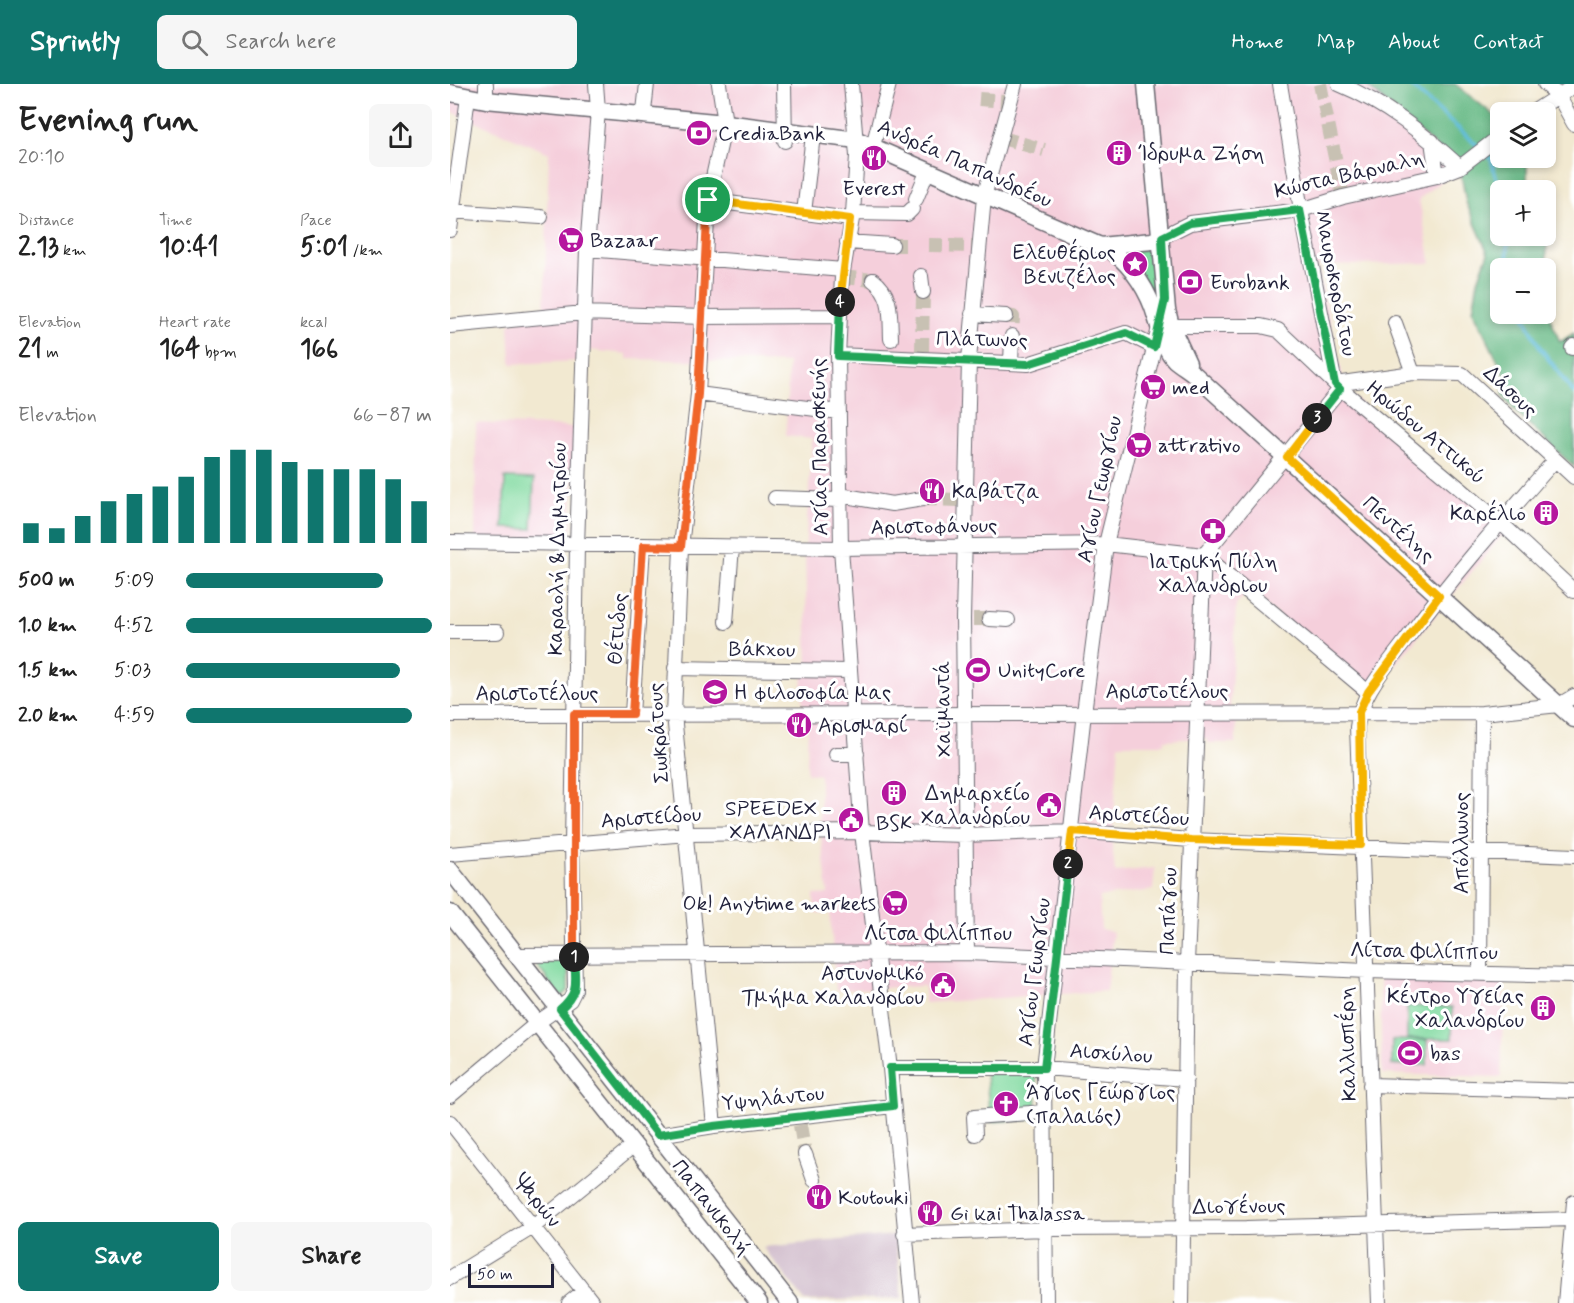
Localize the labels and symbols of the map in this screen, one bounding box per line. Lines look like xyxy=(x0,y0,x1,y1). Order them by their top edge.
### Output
street label: Ανδρέα Παπανδρέου xyxy=(873,112,1057,215)
bank icon: CrediaBank xyxy=(684,118,714,148)
place label: CrediaBank xyxy=(718,120,825,148)
building icon: Ίδρυμα Ζήση xyxy=(1104,138,1134,168)
place label: Ίδρυμα Ζήση xyxy=(1138,140,1264,168)
restaurant icon: Everest xyxy=(859,143,889,173)
street label: Κώστα Βάρναλη xyxy=(1272,144,1427,206)
pin xyxy=(682,174,733,225)
place label: Everest xyxy=(842,175,906,203)
street label: Μαυροκορδάτου xyxy=(1307,208,1363,359)
supermarket icon: Bazaar xyxy=(556,225,586,255)
place label: Bazaar xyxy=(590,227,658,255)
place label: Ελευθέριος Βενιζέλος xyxy=(1013,238,1116,291)
place icon: Ελευθέριος Βενιζέλος xyxy=(1120,249,1150,279)
bank icon: Eurobank xyxy=(1175,267,1205,297)
place label: Eurobank xyxy=(1210,269,1290,297)
pin: 4 xyxy=(825,287,855,317)
street label: Πλάτωνος xyxy=(936,325,1028,355)
street label: Αγίας Παρασκευής xyxy=(804,358,836,536)
street label: Δάσους xyxy=(1477,359,1544,424)
supermarket icon: med xyxy=(1138,372,1168,402)
place label: med xyxy=(1172,374,1210,402)
street label: Ηρώδου Αττικού xyxy=(1360,374,1491,491)
pin: 3 xyxy=(1302,403,1332,433)
street label: Αγίου Γεωργίου xyxy=(1071,413,1129,565)
supermarket icon: attrativo xyxy=(1124,430,1154,460)
place label: attrativo xyxy=(1158,432,1241,460)
street label: Καραολή & Δημητρίου xyxy=(542,442,574,656)
restaurant icon: Καβάτζα xyxy=(917,476,947,506)
place label: Καβάτζα xyxy=(952,478,1040,506)
street label: Πεντέλης xyxy=(1356,489,1441,570)
building icon: Καρέλιο xyxy=(1531,498,1561,528)
place label: Καρέλιο xyxy=(1450,499,1526,528)
street label: Αριστοφάνους xyxy=(870,512,998,542)
pharmacy icon: Ιατρική Πύλη Χαλανδριου xyxy=(1198,516,1228,546)
place label: Ιατρική Πύλη Χαλανδριου xyxy=(1148,548,1278,600)
street label: Θέτιδος xyxy=(601,592,634,666)
street label: Βάκχου xyxy=(729,635,795,665)
sports icon: UnityCore xyxy=(963,655,993,685)
place label: UnityCore xyxy=(998,657,1085,685)
street label: Χαϊμαντά xyxy=(929,661,959,757)
school or university icon: Η φιλοσοφία μας xyxy=(700,677,730,707)
street label: Αριστοτέλους xyxy=(1105,677,1229,706)
street label: Αριστοτέλους xyxy=(475,679,599,708)
place label: Η φιλοσοφία μας xyxy=(734,679,891,707)
street label: Σωκράτους xyxy=(642,682,676,784)
restaurant icon: Αρισμαρί xyxy=(784,710,814,740)
place label: Αρισμαρί xyxy=(818,712,907,740)
building icon: BSK xyxy=(879,778,909,808)
place label: Δημαρχείο Χαλανδρίου xyxy=(921,780,1030,832)
public building icon: Δημαρχείο Χαλανδρίου xyxy=(1034,790,1064,820)
street label: Απόλλωνος xyxy=(1448,792,1476,894)
place label: SPEEDEX - ΧΑΛΑΝΔΡΙ xyxy=(725,795,832,847)
street label: Αριστείδου xyxy=(1088,799,1190,833)
street label: Αριστείδου xyxy=(600,801,702,835)
public building icon: SPEEDEX - ΧΑΛΑΝΔΡΙ xyxy=(836,805,866,835)
place label: BSK xyxy=(876,810,912,838)
pin: 2 xyxy=(1053,849,1083,879)
street label: Παπάγου xyxy=(1153,867,1185,955)
supermarket icon: Ok! Anytime markets xyxy=(880,888,910,918)
place label: Ok! Anytime markets xyxy=(683,890,876,918)
street label: Αγίου Γεωργίου xyxy=(1012,896,1058,1048)
street label: Λίτσα Φιλίππου xyxy=(864,920,1012,948)
street label: Λίτσα Φιλίππου xyxy=(1350,937,1498,967)
pin: 1 xyxy=(559,942,589,972)
place label: Αστυνομικό Τμήμα Χαλανδρίου xyxy=(742,960,924,1012)
public building icon: Αστυνομικό Τμήμα Χαλανδρίου xyxy=(928,970,958,1000)
place label: Κέντρο Υγείας Χαλανδρίου xyxy=(1387,982,1524,1035)
street label: Καλλισπέρη xyxy=(1331,986,1364,1102)
building icon: Κέντρο Υγείας Χαλανδρίου xyxy=(1528,993,1558,1023)
street label: Αισχύλου xyxy=(1069,1037,1153,1071)
sports icon: bas xyxy=(1395,1038,1425,1068)
place label: bas xyxy=(1430,1040,1461,1068)
place label: Άγιος Γεώργιος (παλαιός) xyxy=(1026,1079,1175,1131)
street label: Υψηλάντου xyxy=(720,1080,826,1118)
church icon: Άγιος Γεώργιος (παλαιός) xyxy=(991,1089,1021,1119)
street label: Παπανικολή xyxy=(665,1154,758,1261)
street label: Ψαρών xyxy=(507,1167,567,1233)
restaurant icon: Koutouki xyxy=(804,1182,834,1212)
place label: Koutouki xyxy=(838,1184,909,1212)
street label: Διογένους xyxy=(1192,1191,1286,1222)
restaurant icon: Gi kai Thalassa xyxy=(915,1198,945,1228)
place label: Gi kai Thalassa xyxy=(950,1200,1085,1228)
scale bar xyxy=(468,1261,554,1288)

